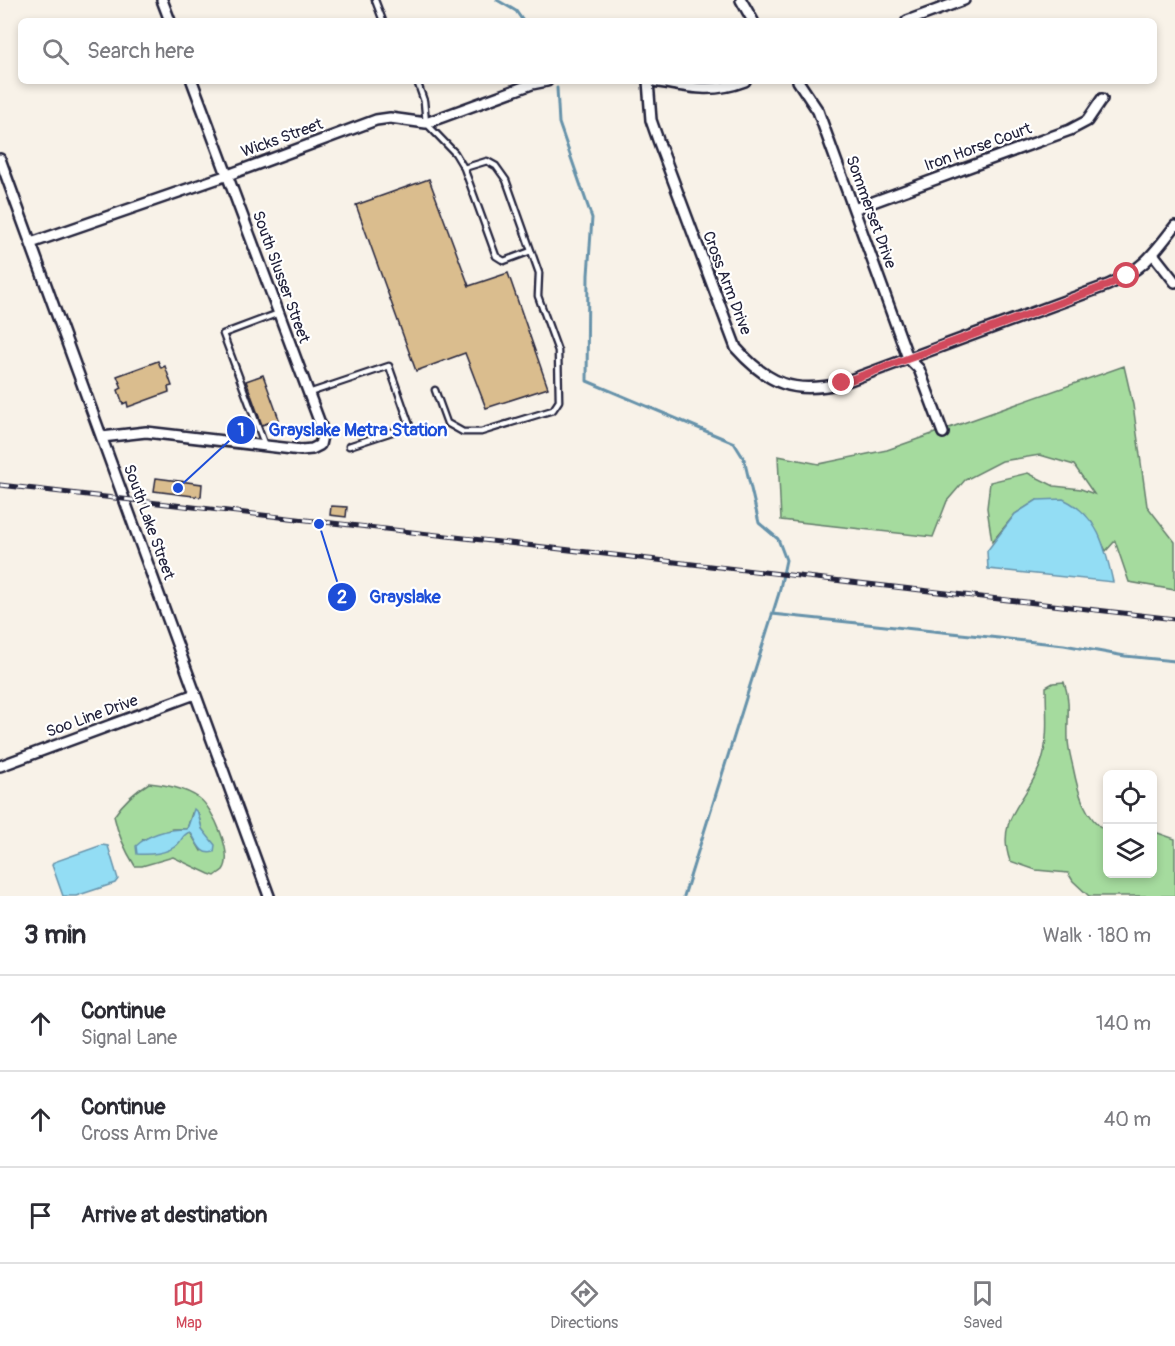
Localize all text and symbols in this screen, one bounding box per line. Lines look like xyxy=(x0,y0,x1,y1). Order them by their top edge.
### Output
search box xyxy=(18,18,1157,84)
icon: search xyxy=(39,35,72,68)
text: Search here xyxy=(87,37,194,65)
street label: Wicks Street xyxy=(238,114,326,162)
street label: Iron Horse Court xyxy=(922,118,1035,176)
street label: Sommerset Drive xyxy=(841,153,901,271)
street label: South Slusser Street xyxy=(248,208,314,346)
street label: Cross Arm Drive xyxy=(698,228,756,338)
route start xyxy=(1113,262,1139,288)
route end xyxy=(828,369,854,395)
callout: Grayslake Metra Station xyxy=(226,412,459,448)
text: 1 xyxy=(237,419,245,442)
text: Grayslake Metra Station xyxy=(269,419,447,442)
street label: South Lake Street xyxy=(119,462,179,583)
callout: Grayslake xyxy=(327,579,453,615)
text: 2 xyxy=(337,586,347,609)
text: Grayslake xyxy=(369,586,442,609)
street label: Soo Line Drive xyxy=(43,690,141,742)
map controls xyxy=(1103,770,1157,878)
button: locate xyxy=(1103,770,1157,824)
button: layers xyxy=(1103,824,1157,878)
text: 3 min xyxy=(24,919,86,951)
text: Walk · 180 m xyxy=(1043,923,1151,948)
text: Continue xyxy=(81,997,165,1025)
icon: ahead xyxy=(24,1007,57,1040)
text: 140 m xyxy=(1096,1011,1151,1036)
text: Signal Lane xyxy=(81,1025,177,1050)
text: Continue xyxy=(81,1093,165,1121)
icon: ahead xyxy=(24,1103,57,1136)
text: 40 m xyxy=(1104,1107,1151,1132)
text: Cross Arm Drive xyxy=(81,1121,218,1146)
icon: arrive xyxy=(24,1199,57,1232)
text: Arrive at destination xyxy=(81,1201,267,1229)
tab: Map xyxy=(172,1277,205,1333)
tab: Directions xyxy=(550,1277,618,1333)
tab: Saved xyxy=(963,1277,1003,1333)

